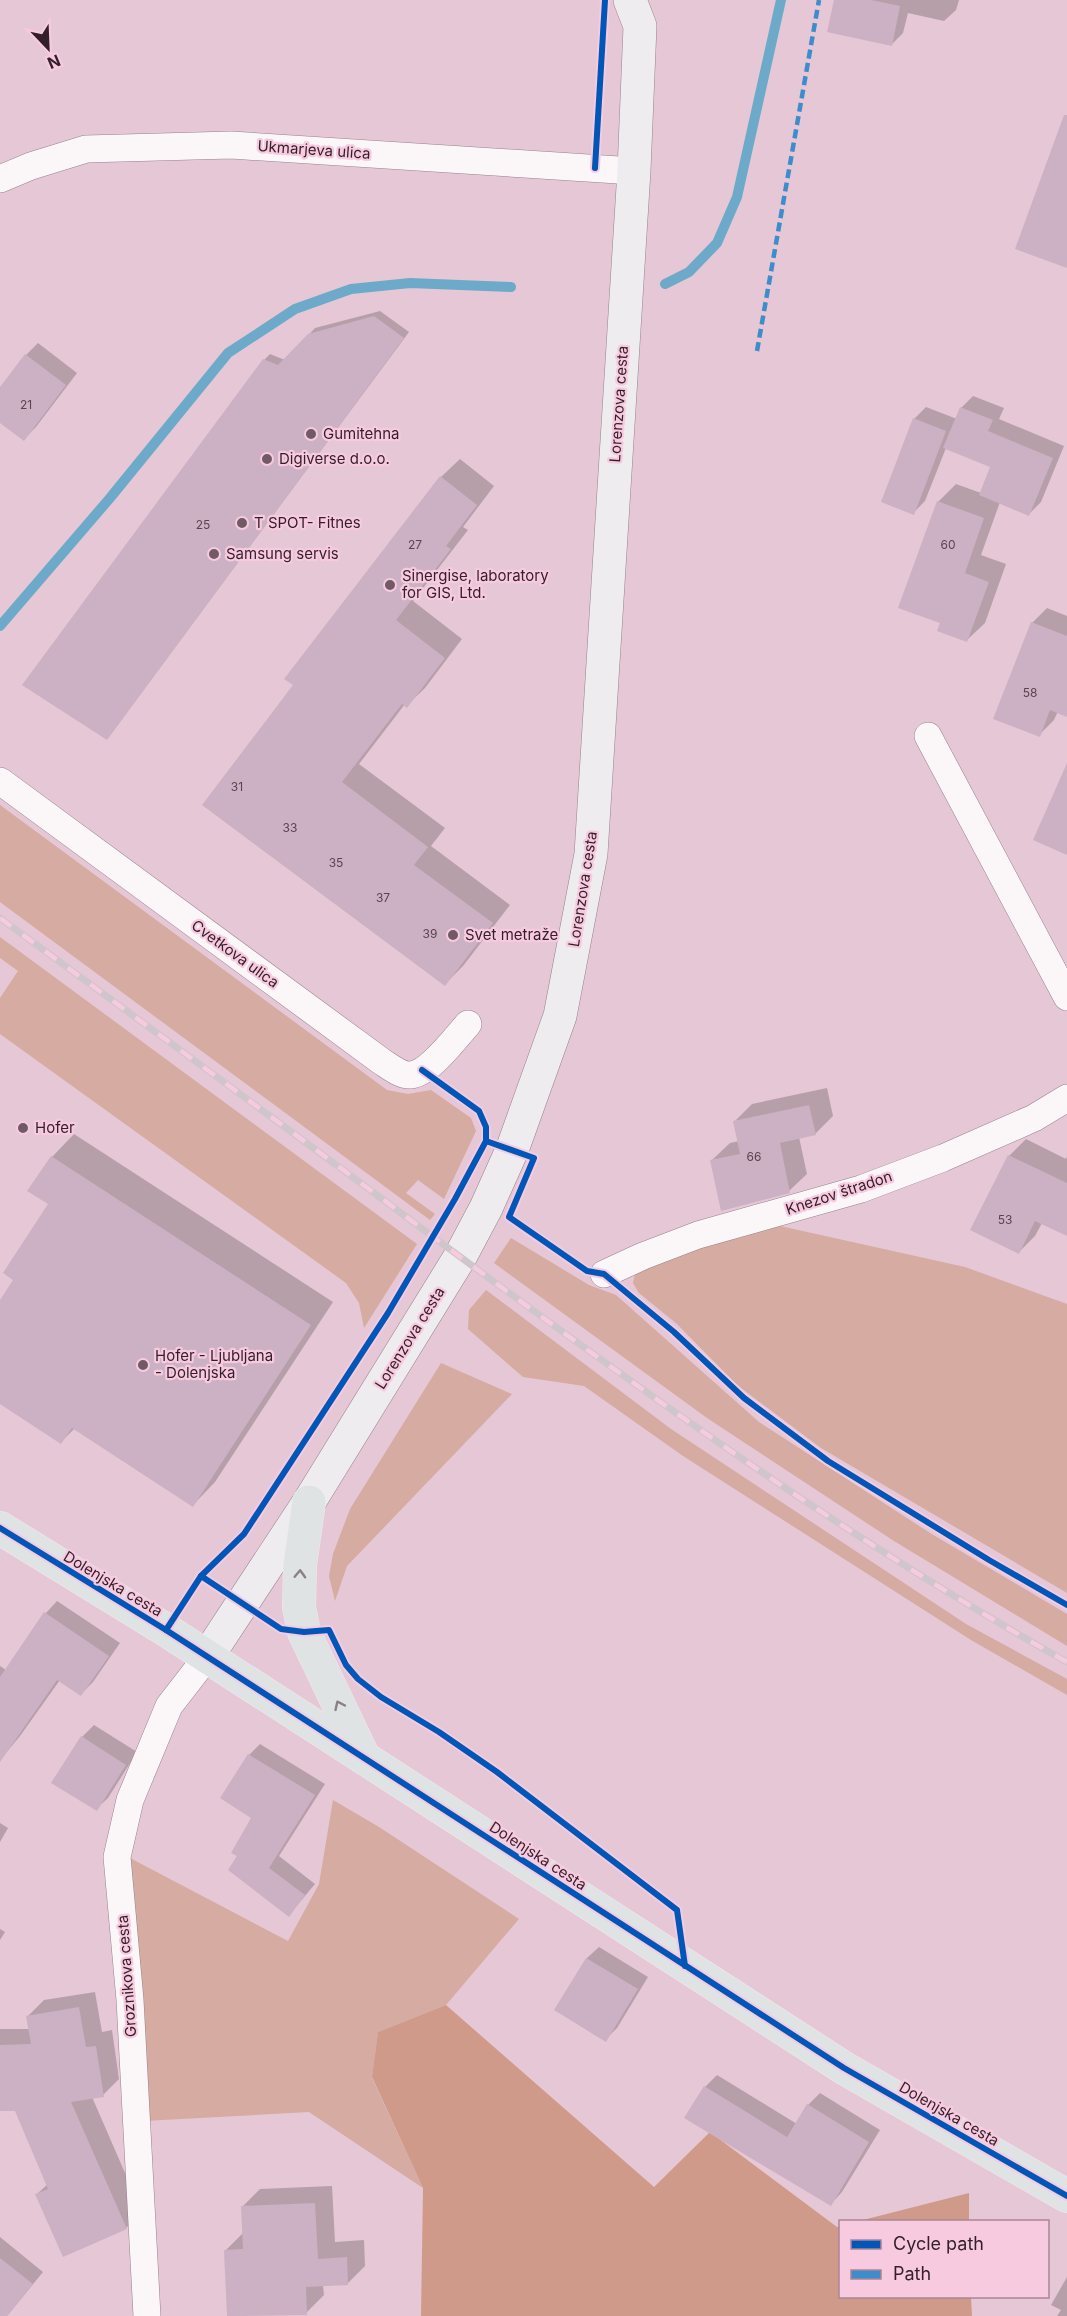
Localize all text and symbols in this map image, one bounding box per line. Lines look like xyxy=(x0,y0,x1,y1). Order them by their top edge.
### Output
north arrow xyxy=(18,18,78,78)
text: N xyxy=(44,50,63,73)
street label: Ukmarjeva ulica xyxy=(257,136,371,163)
street label: Lorenzova cesta xyxy=(605,345,632,463)
house number: 21 xyxy=(20,397,32,412)
place label: Gumitehna xyxy=(323,424,400,443)
marker: Gumitehna xyxy=(304,427,318,441)
place label: Digiverse d.o.o. xyxy=(279,449,390,468)
marker: Digiverse d.o.o. xyxy=(260,452,274,466)
place label: T SPOT- Fitnes xyxy=(254,513,361,532)
marker: T SPOT- Fitnes xyxy=(235,516,249,530)
house number: 25 xyxy=(196,517,210,532)
house number: 27 xyxy=(408,537,422,552)
house number: 60 xyxy=(940,537,956,552)
place label: Samsung servis xyxy=(226,544,339,563)
marker: Samsung servis xyxy=(207,547,221,561)
place label: Sinergise, laboratory for GIS, Ltd. xyxy=(402,566,549,602)
marker: Sinergise, laboratory for GIS, Ltd. xyxy=(383,578,397,592)
house number: 58 xyxy=(1023,685,1037,700)
house number: 31 xyxy=(231,779,243,794)
house number: 33 xyxy=(283,820,297,835)
street label: Lorenzova cesta xyxy=(564,830,601,948)
house number: 35 xyxy=(329,855,343,870)
house number: 37 xyxy=(376,890,390,905)
street label: Cvetkova ulica xyxy=(188,915,283,992)
place label: Svet metraže xyxy=(465,925,558,944)
house number: 39 xyxy=(423,926,437,941)
marker: Svet metraže xyxy=(446,928,460,942)
place label: Hofer xyxy=(35,1118,75,1137)
marker: Hofer xyxy=(16,1121,30,1135)
house number: 66 xyxy=(747,1149,761,1164)
street label: Knezov štradon xyxy=(783,1166,894,1219)
house number: 53 xyxy=(998,1212,1012,1227)
street label: Lorenzova cesta xyxy=(371,1283,449,1392)
place label: Hofer - Ljubljana - Dolenjska xyxy=(155,1346,273,1382)
marker: Hofer - Ljubljana - Dolenjska xyxy=(136,1358,150,1372)
street label: Dolenjska cesta xyxy=(60,1547,166,1621)
one-way arrow xyxy=(294,1569,307,1578)
one-way arrow xyxy=(334,1700,346,1711)
street label: Dolenjska cesta xyxy=(486,1817,590,1894)
street label: Groznikova cesta xyxy=(113,1914,140,2038)
street label: Dolenjska cesta xyxy=(896,2077,1003,2150)
legend xyxy=(839,2220,1049,2298)
text: Cycle path xyxy=(893,2233,984,2254)
text: Path xyxy=(893,2263,931,2284)

